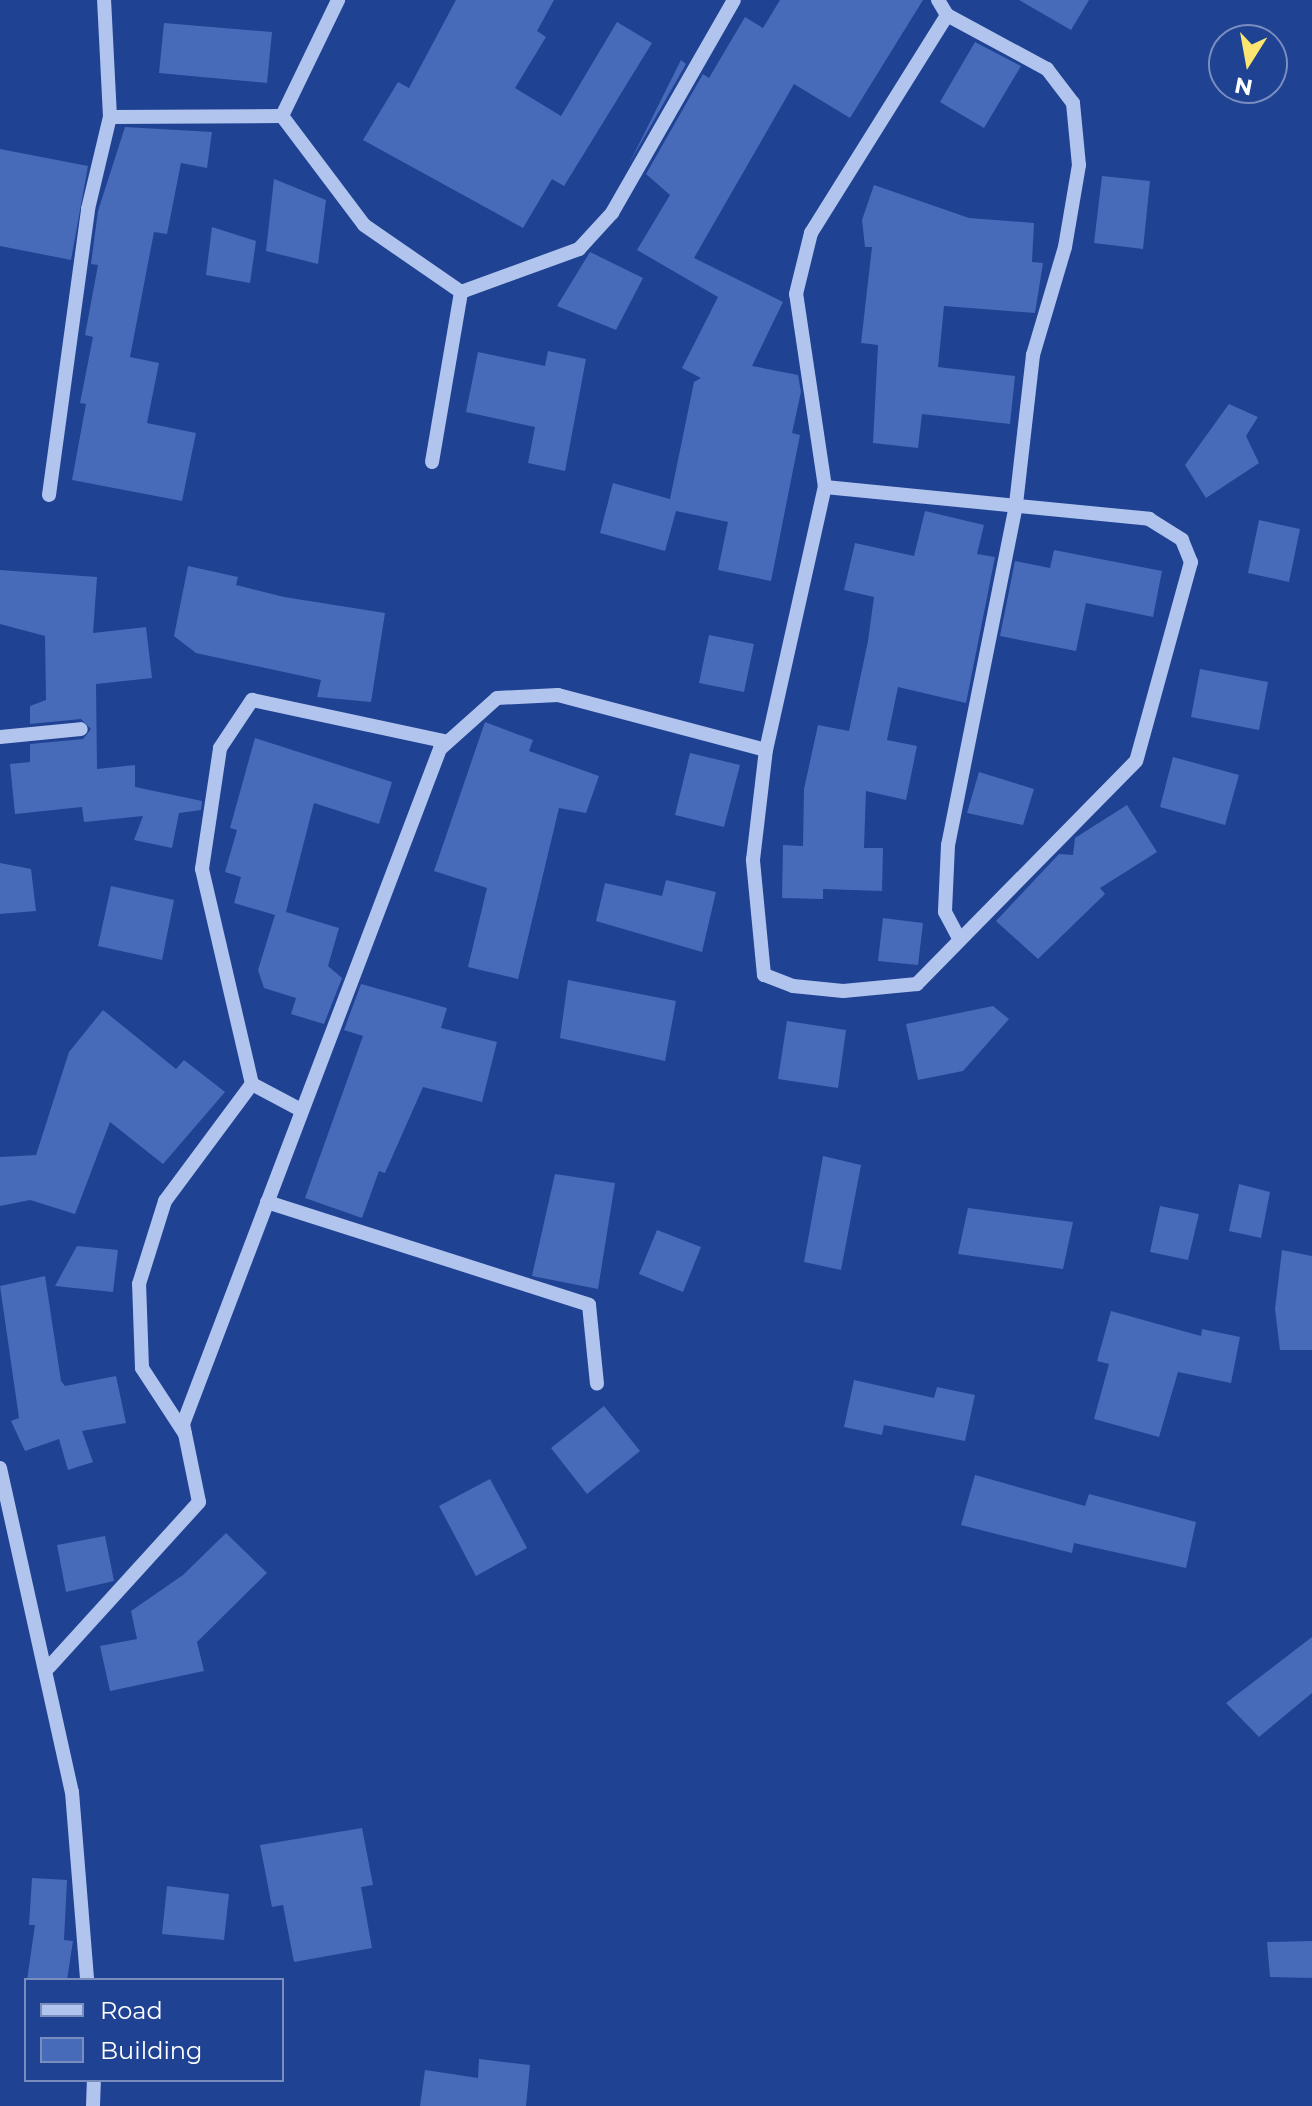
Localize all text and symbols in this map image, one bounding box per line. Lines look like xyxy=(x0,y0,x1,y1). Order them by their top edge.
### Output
north arrow xyxy=(1208,24,1288,104)
text: N xyxy=(1232,71,1255,101)
legend xyxy=(24,1978,284,2082)
text: Road xyxy=(100,1996,163,2025)
text: Building xyxy=(100,2036,203,2065)

